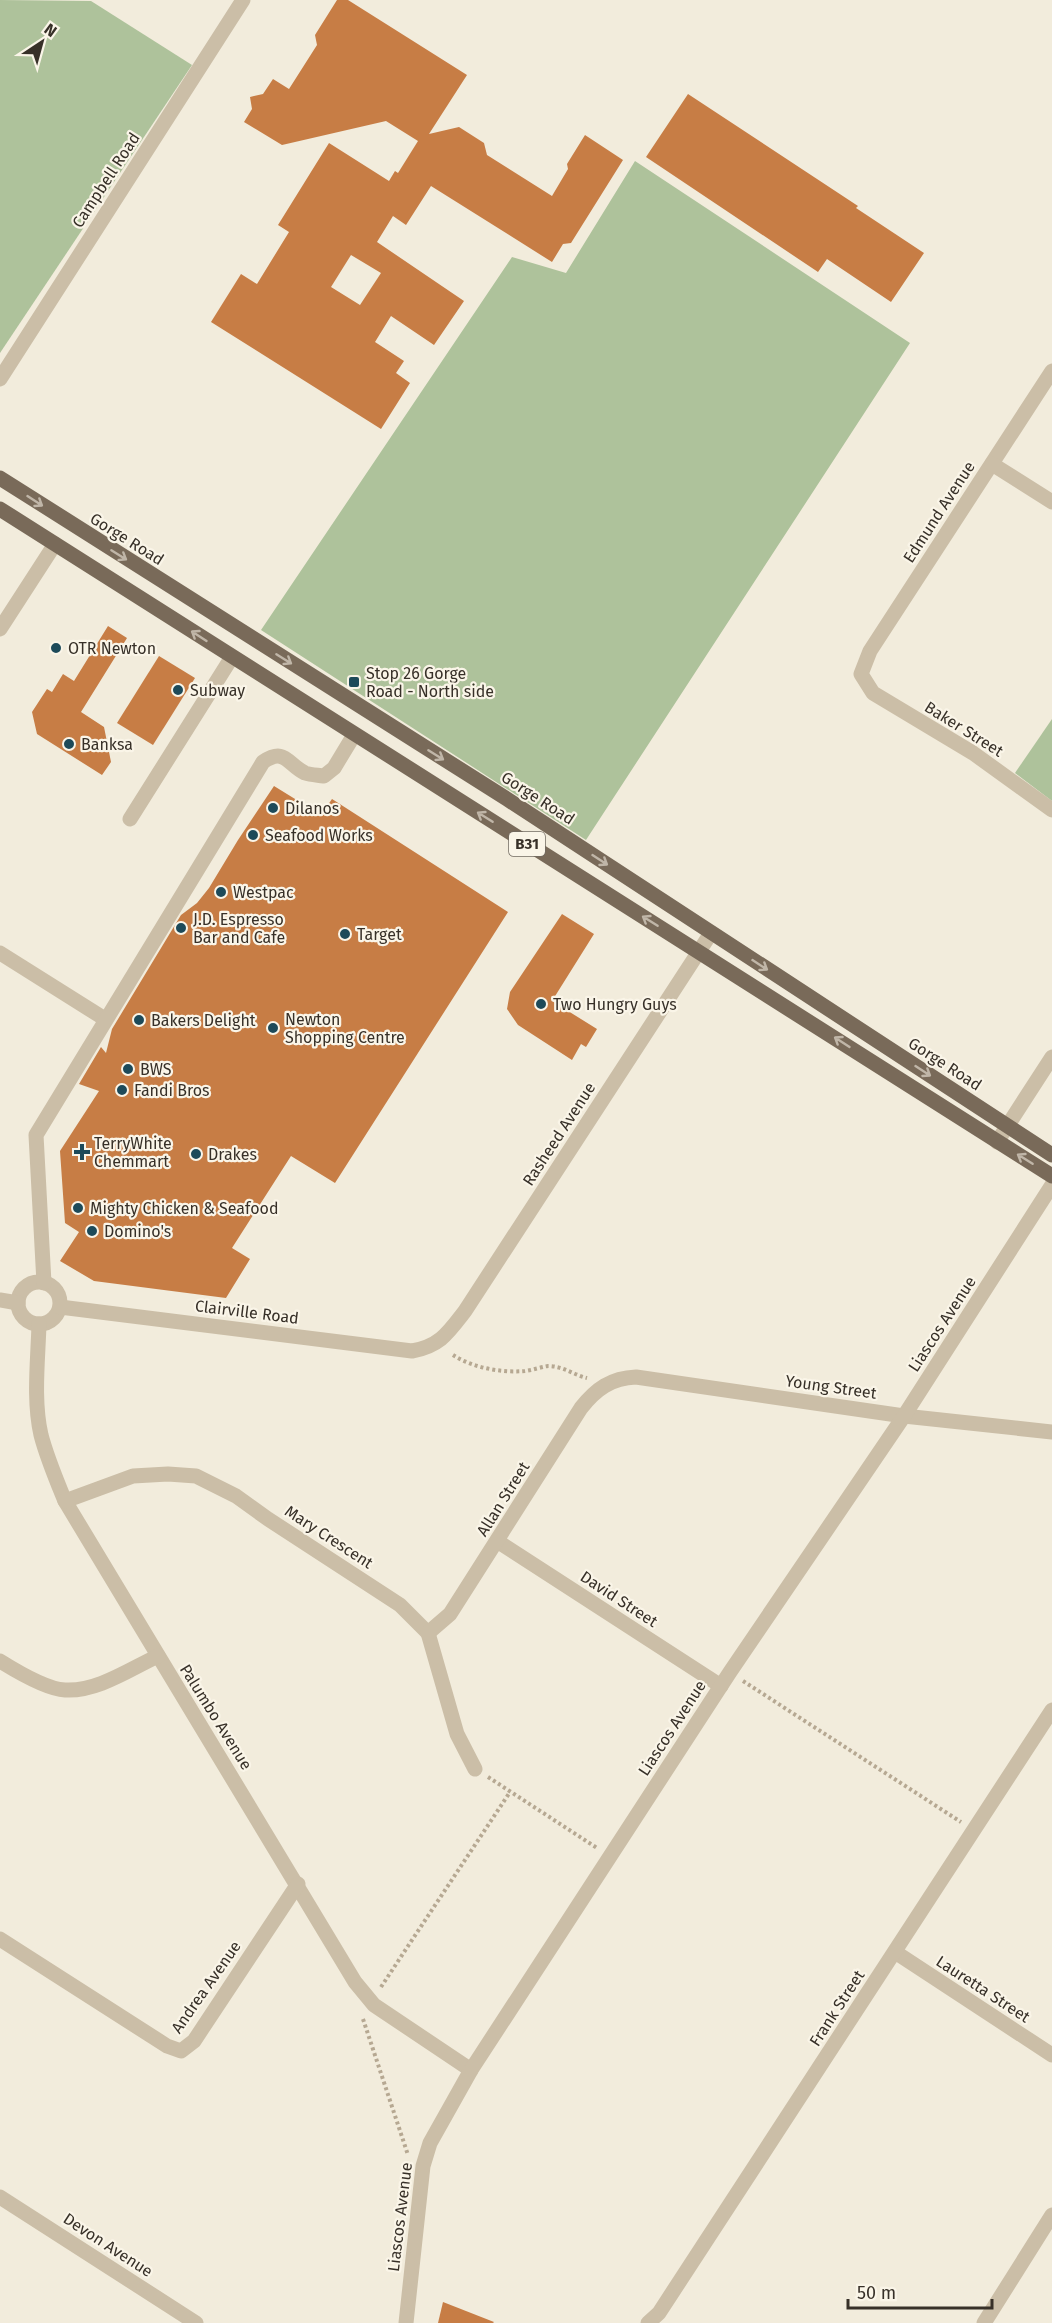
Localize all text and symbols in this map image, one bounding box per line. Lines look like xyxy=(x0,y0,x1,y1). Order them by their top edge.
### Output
north arrow xyxy=(12,12,72,72)
text: N xyxy=(41,19,60,41)
street label: Campbell Road xyxy=(68,129,144,231)
street label: Edmund Avenue xyxy=(899,458,979,566)
one-way arrow xyxy=(26,495,42,507)
street label: Gorge Road xyxy=(87,509,167,569)
one-way arrow xyxy=(110,549,127,561)
one-way arrow xyxy=(191,630,208,642)
place label: OTR Newton xyxy=(68,639,156,658)
marker: OTR Newton xyxy=(49,641,63,655)
one-way arrow xyxy=(275,653,292,665)
place label: Stop 26 Gorge Road - North side xyxy=(366,664,494,701)
marker: Stop 26 Gorge Road - North side xyxy=(347,675,361,689)
place label: Subway xyxy=(190,681,245,700)
marker: Subway xyxy=(171,683,185,697)
street label: Baker Street xyxy=(921,697,1007,761)
place label: Banksa xyxy=(81,735,133,754)
marker: Banksa xyxy=(62,737,76,751)
one-way arrow xyxy=(427,749,444,761)
street label: Gorge Road xyxy=(498,767,578,829)
place label: Dilanos xyxy=(285,799,339,818)
marker: Dilanos xyxy=(266,801,280,815)
one-way arrow xyxy=(477,811,494,823)
place label: Seafood Works xyxy=(265,826,373,845)
marker: Seafood Works xyxy=(246,828,260,842)
road number: B31 xyxy=(509,832,545,856)
one-way arrow xyxy=(591,854,608,866)
place label: Westpac xyxy=(233,883,294,902)
marker: Westpac xyxy=(214,885,228,899)
place label: J.D. Espresso Bar and Cafe xyxy=(193,910,285,947)
one-way arrow xyxy=(642,915,659,927)
marker: J.D. Espresso Bar and Cafe xyxy=(174,921,188,935)
place label: Target xyxy=(357,925,402,944)
marker: Target xyxy=(338,927,352,941)
one-way arrow xyxy=(751,959,768,971)
place label: Two Hungry Guys xyxy=(553,995,677,1014)
marker: Two Hungry Guys xyxy=(534,997,548,1011)
place label: Newton Shopping Centre xyxy=(285,1010,405,1047)
place label: Bakers Delight xyxy=(151,1011,256,1030)
marker: Bakers Delight xyxy=(132,1013,146,1027)
marker: Newton Shopping Centre xyxy=(266,1021,280,1035)
street label: Gorge Road xyxy=(905,1033,985,1095)
one-way arrow xyxy=(834,1036,851,1048)
place label: BWS xyxy=(140,1060,172,1079)
marker: BWS xyxy=(121,1062,135,1076)
one-way arrow xyxy=(914,1066,931,1078)
street label: Rasheed Avenue xyxy=(519,1079,599,1189)
place label: Fandi Bros xyxy=(134,1081,210,1100)
marker: Fandi Bros xyxy=(115,1083,129,1097)
place label: TerryWhite Chemmart xyxy=(94,1134,172,1171)
marker: TerryWhite Chemmart xyxy=(75,1145,89,1159)
place label: Drakes xyxy=(208,1145,257,1164)
marker: Drakes xyxy=(189,1147,203,1161)
one-way arrow xyxy=(1017,1153,1033,1165)
place label: Mighty Chicken & Seafood xyxy=(90,1199,279,1218)
marker: Mighty Chicken & Seafood xyxy=(71,1201,85,1215)
place label: Domino's xyxy=(104,1222,171,1241)
marker: Domino's xyxy=(85,1224,99,1238)
street label: Liascos Avenue xyxy=(904,1273,980,1375)
street label: Clairville Road xyxy=(194,1296,300,1328)
street label: Young Street xyxy=(784,1371,878,1403)
street label: Allan Street xyxy=(473,1458,533,1540)
street label: Mary Crescent xyxy=(281,1501,377,1573)
street label: David Street xyxy=(577,1567,661,1631)
street label: Palumbo Avenue xyxy=(176,1661,256,1773)
street label: Liascos Avenue xyxy=(634,1677,710,1779)
street label: Andrea Avenue xyxy=(167,1937,245,2037)
street label: Lauretta Street xyxy=(933,1952,1034,2027)
street label: Frank Street xyxy=(805,1966,869,2050)
street label: Liascos Avenue xyxy=(384,2161,416,2273)
street label: Devon Avenue xyxy=(60,2209,156,2281)
scale bar xyxy=(848,2272,992,2310)
text: 50 m xyxy=(857,2282,896,2304)

